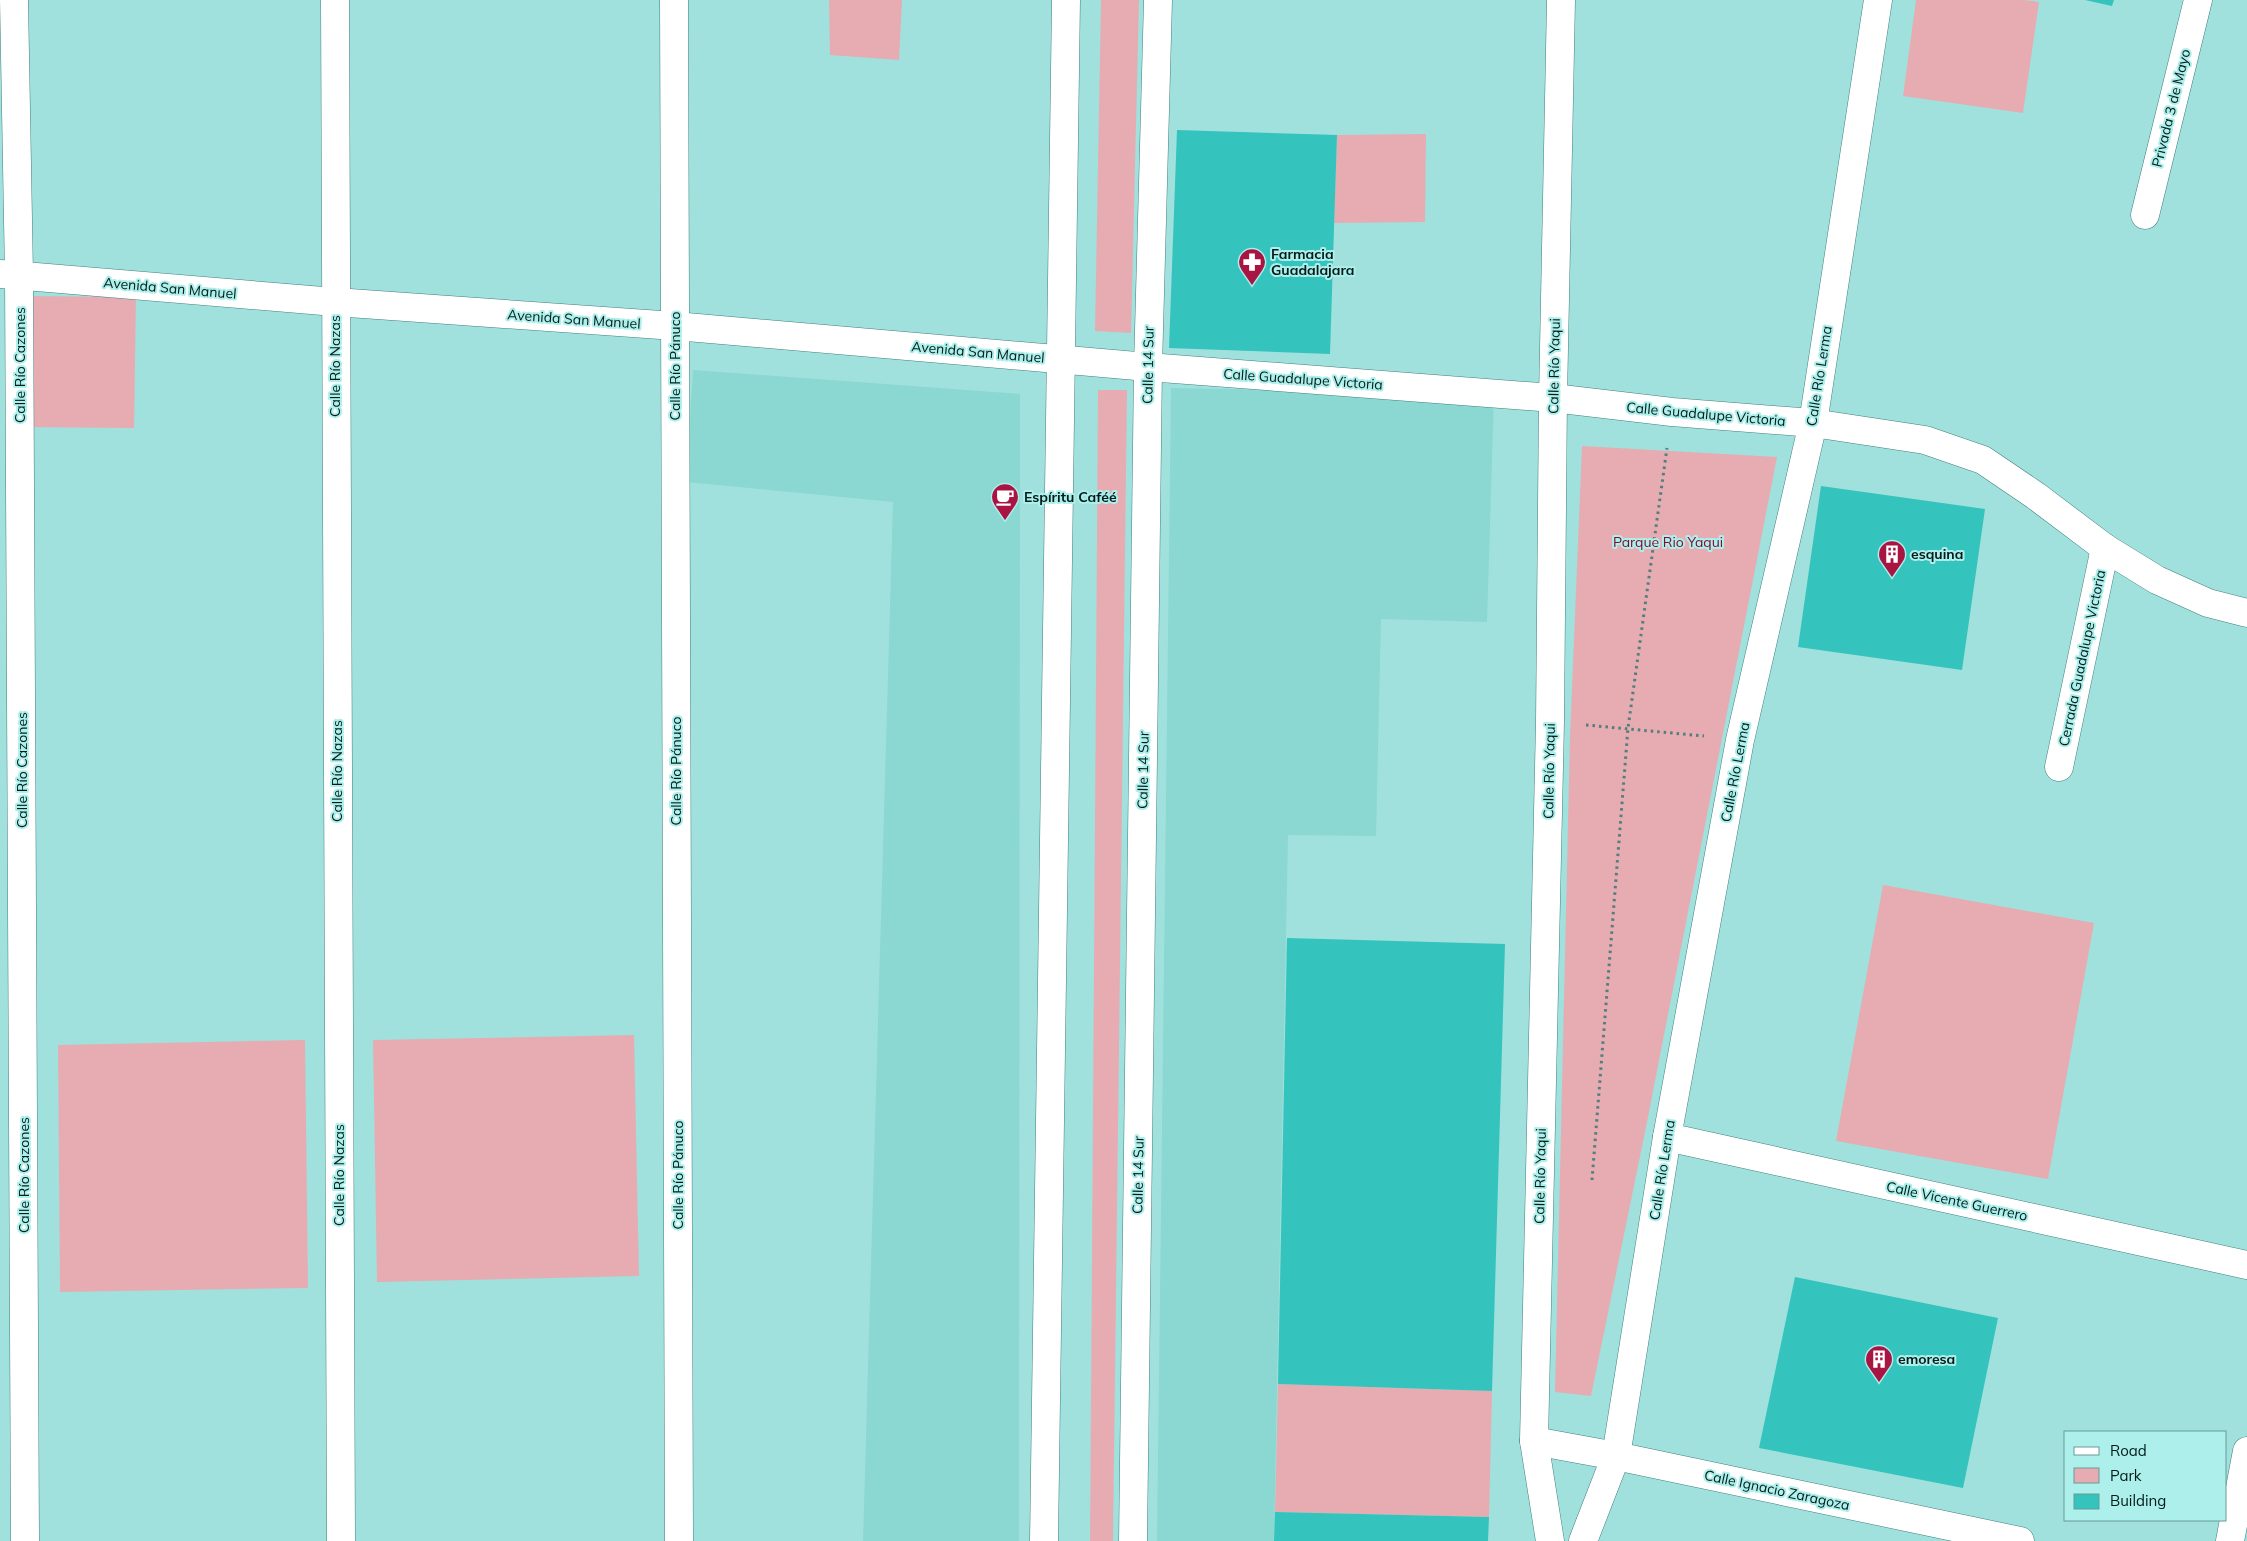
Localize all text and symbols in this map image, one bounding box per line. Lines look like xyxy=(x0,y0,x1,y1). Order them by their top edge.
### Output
street label: Privada 3 de Mayo xyxy=(2148,47,2194,169)
place label: Farmacia Guadalajara xyxy=(1271,245,1355,279)
pharmacy icon: Farmacia Guadalajara xyxy=(1237,247,1267,286)
street label: Avenida San Manuel xyxy=(103,273,237,303)
street label: Avenida San Manuel xyxy=(507,305,641,333)
street label: Calle Río Cazones xyxy=(11,307,29,423)
street label: Calle Río Pánuco xyxy=(666,312,684,420)
street label: Calle Río Nazas xyxy=(326,315,344,417)
street label: Calle Río Yaqui xyxy=(1544,318,1564,414)
street label: Calle 14 Sur xyxy=(1138,325,1158,404)
street label: Calle Río Lerma xyxy=(1802,325,1836,427)
street label: Avenida San Manuel xyxy=(911,337,1045,367)
street label: Calle Guadalupe Victoria xyxy=(1223,364,1383,394)
street label: Calle Guadalupe Victoria xyxy=(1626,398,1786,430)
cafe icon: Espíritu Caféé xyxy=(990,482,1020,521)
place label: Espíritu Caféé xyxy=(1024,488,1117,506)
park label: Parque Rio Yaqui xyxy=(1613,533,1723,551)
building icon: esquina xyxy=(1877,539,1907,578)
place label: esquina xyxy=(1911,545,1964,563)
street label: Cerrada Guadalupe Victoria xyxy=(2054,568,2110,748)
street label: Calle Río Cazones xyxy=(13,712,31,828)
street label: Calle Río Pánuco xyxy=(667,717,685,825)
street label: Calle Río Nazas xyxy=(328,720,346,822)
street label: Calle Río Lerma xyxy=(1716,721,1754,823)
street label: Calle Río Yaqui xyxy=(1539,723,1559,819)
street label: Calle 14 Sur xyxy=(1133,730,1153,809)
street label: Calle Río Cazones xyxy=(15,1117,33,1233)
street label: Calle Río Lerma xyxy=(1645,1119,1679,1221)
street label: Calle Río Pánuco xyxy=(669,1121,687,1229)
street label: Calle Río Nazas xyxy=(330,1124,348,1226)
street label: Calle Río Yaqui xyxy=(1530,1128,1550,1224)
street label: Calle 14 Sur xyxy=(1128,1135,1148,1214)
street label: Calle Vicente Guerrero xyxy=(1885,1177,2029,1225)
building icon: emoresa xyxy=(1864,1344,1894,1383)
place label: emoresa xyxy=(1898,1350,1955,1368)
legend xyxy=(2064,1431,2227,1521)
text: Road xyxy=(2110,1441,2147,1460)
street label: Calle Ignacio Zaragoza xyxy=(1703,1466,1851,1514)
text: Park xyxy=(2110,1466,2142,1485)
text: Building xyxy=(2110,1491,2166,1510)

